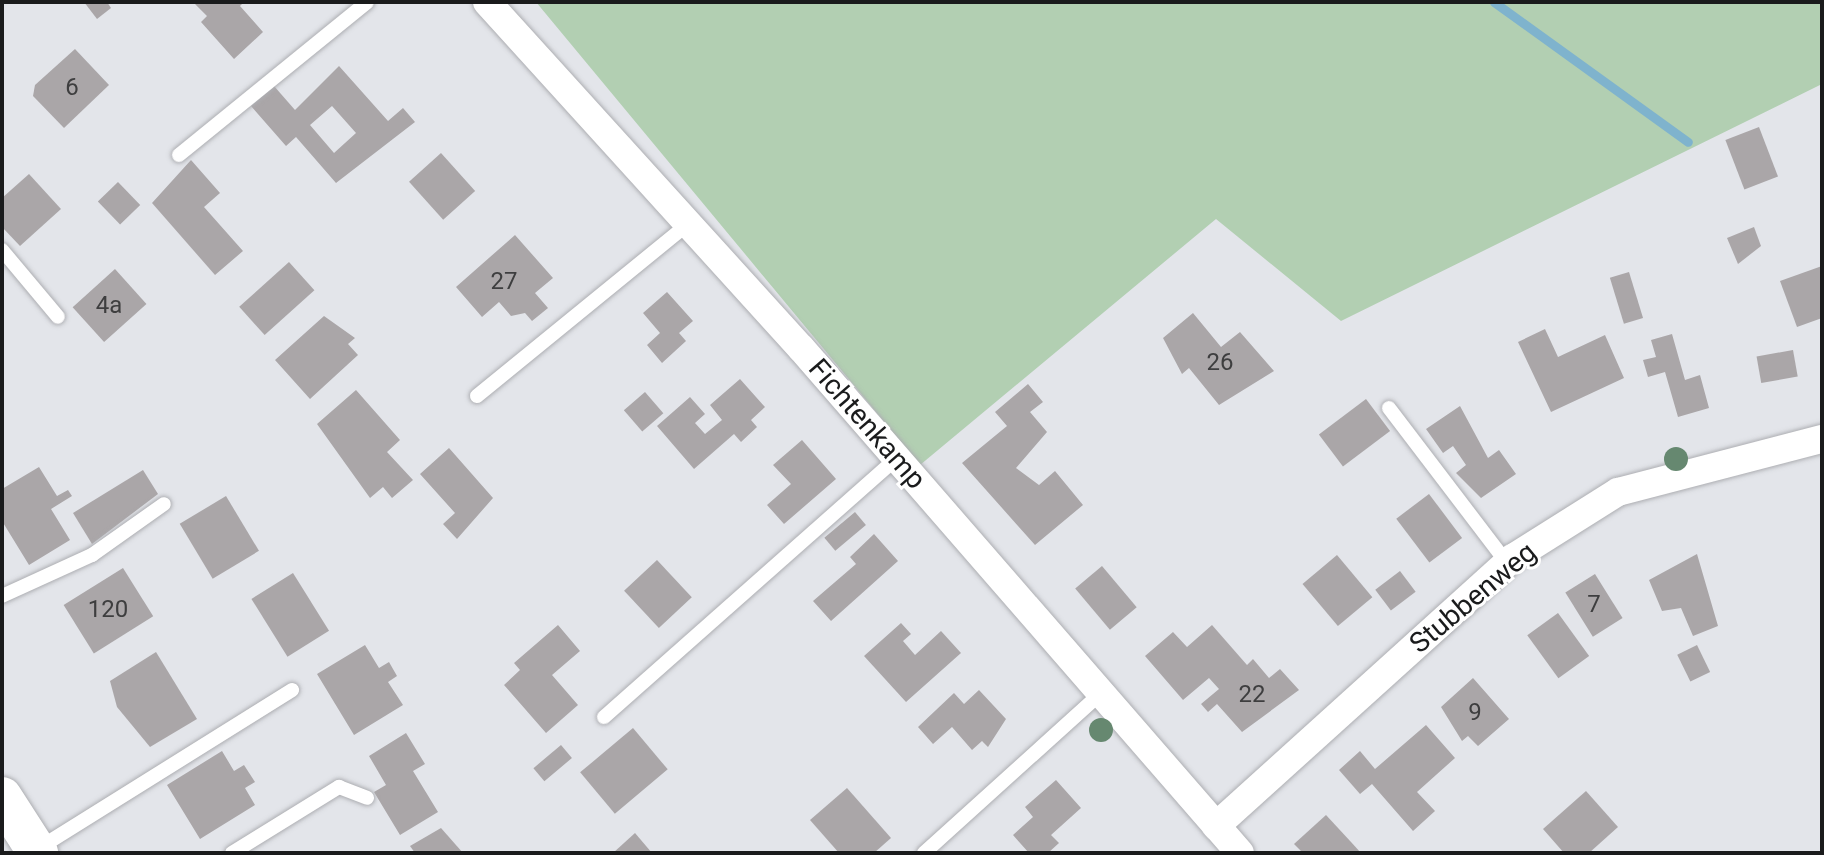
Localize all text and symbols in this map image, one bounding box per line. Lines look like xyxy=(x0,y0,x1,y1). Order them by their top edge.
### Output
house number: 6 xyxy=(65,74,79,102)
house number: 27 xyxy=(491,268,517,296)
house number: 4a xyxy=(96,292,122,320)
house number: 26 xyxy=(1207,349,1233,377)
street label: Fichtenkamp xyxy=(801,352,933,496)
street label: Stubbenweg xyxy=(1403,535,1543,661)
house number: 7 xyxy=(1587,591,1601,619)
house number: 120 xyxy=(88,596,128,624)
house number: 22 xyxy=(1239,681,1265,709)
house number: 9 xyxy=(1468,699,1482,727)

